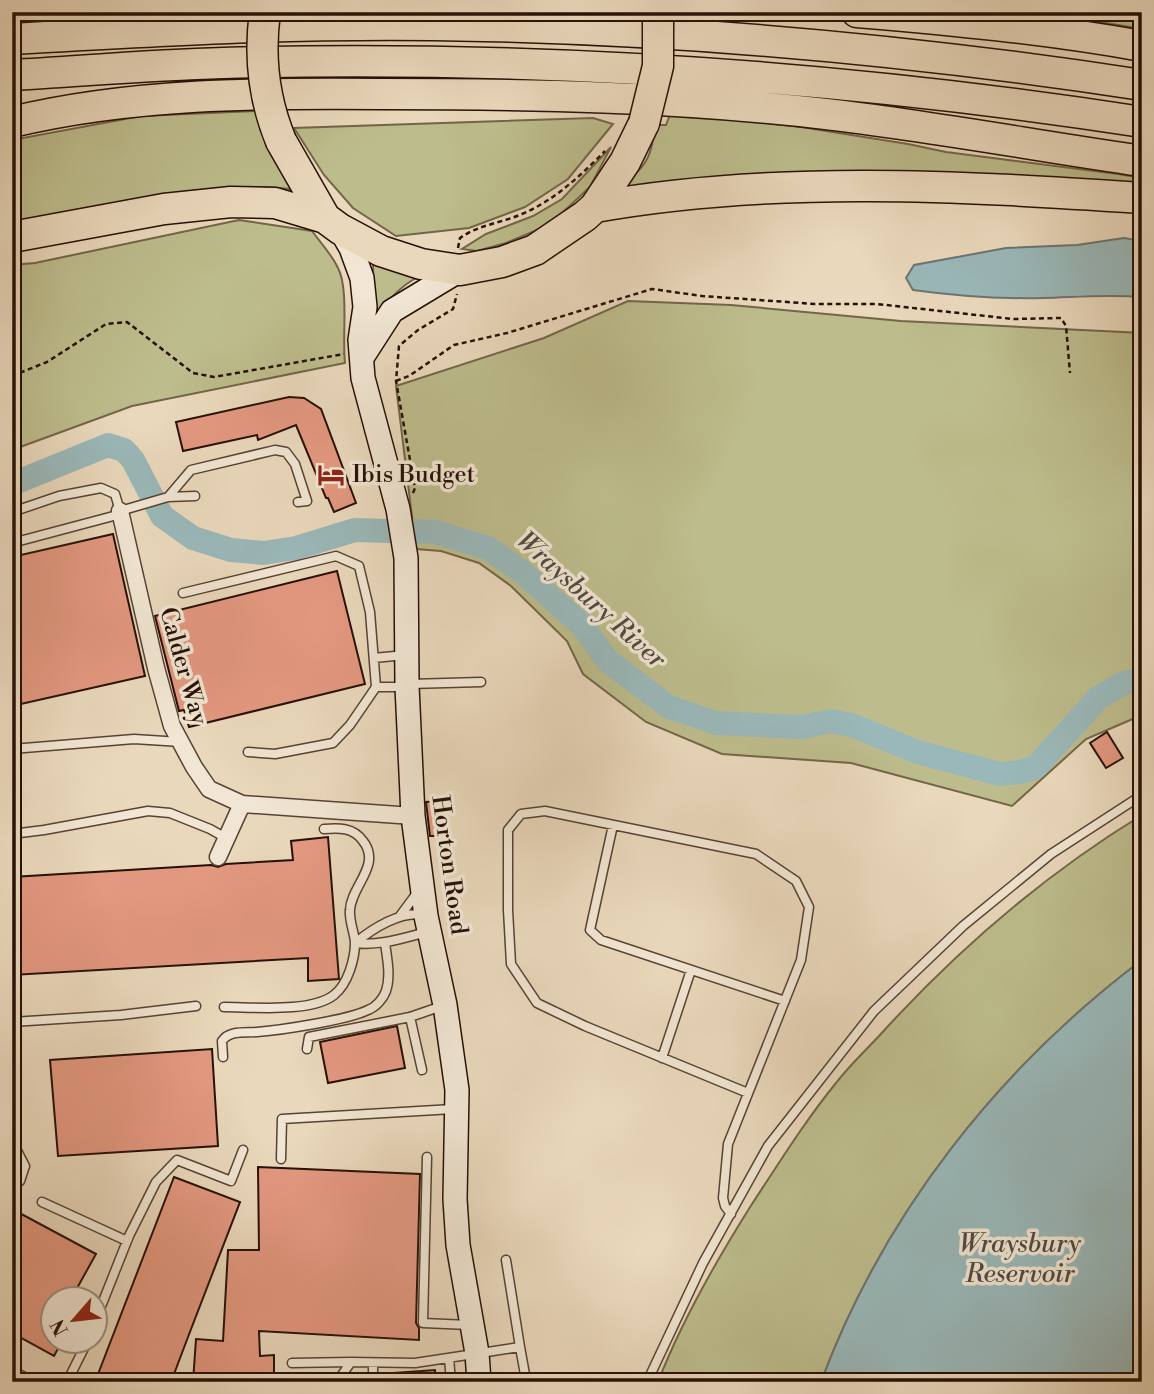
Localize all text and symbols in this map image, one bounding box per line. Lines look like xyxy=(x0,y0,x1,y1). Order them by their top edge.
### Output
hotel icon: Ibis Budget xyxy=(316,460,346,490)
place label: Ibis Budget xyxy=(352,460,476,490)
water label: Wraysbury River xyxy=(510,525,673,676)
street label: Calder Way xyxy=(152,604,214,728)
street label: Horton Road xyxy=(424,793,474,937)
water label: Wraysbury Reservoir xyxy=(959,1228,1081,1290)
north arrow xyxy=(38,1286,108,1356)
text: N xyxy=(46,1315,74,1340)

